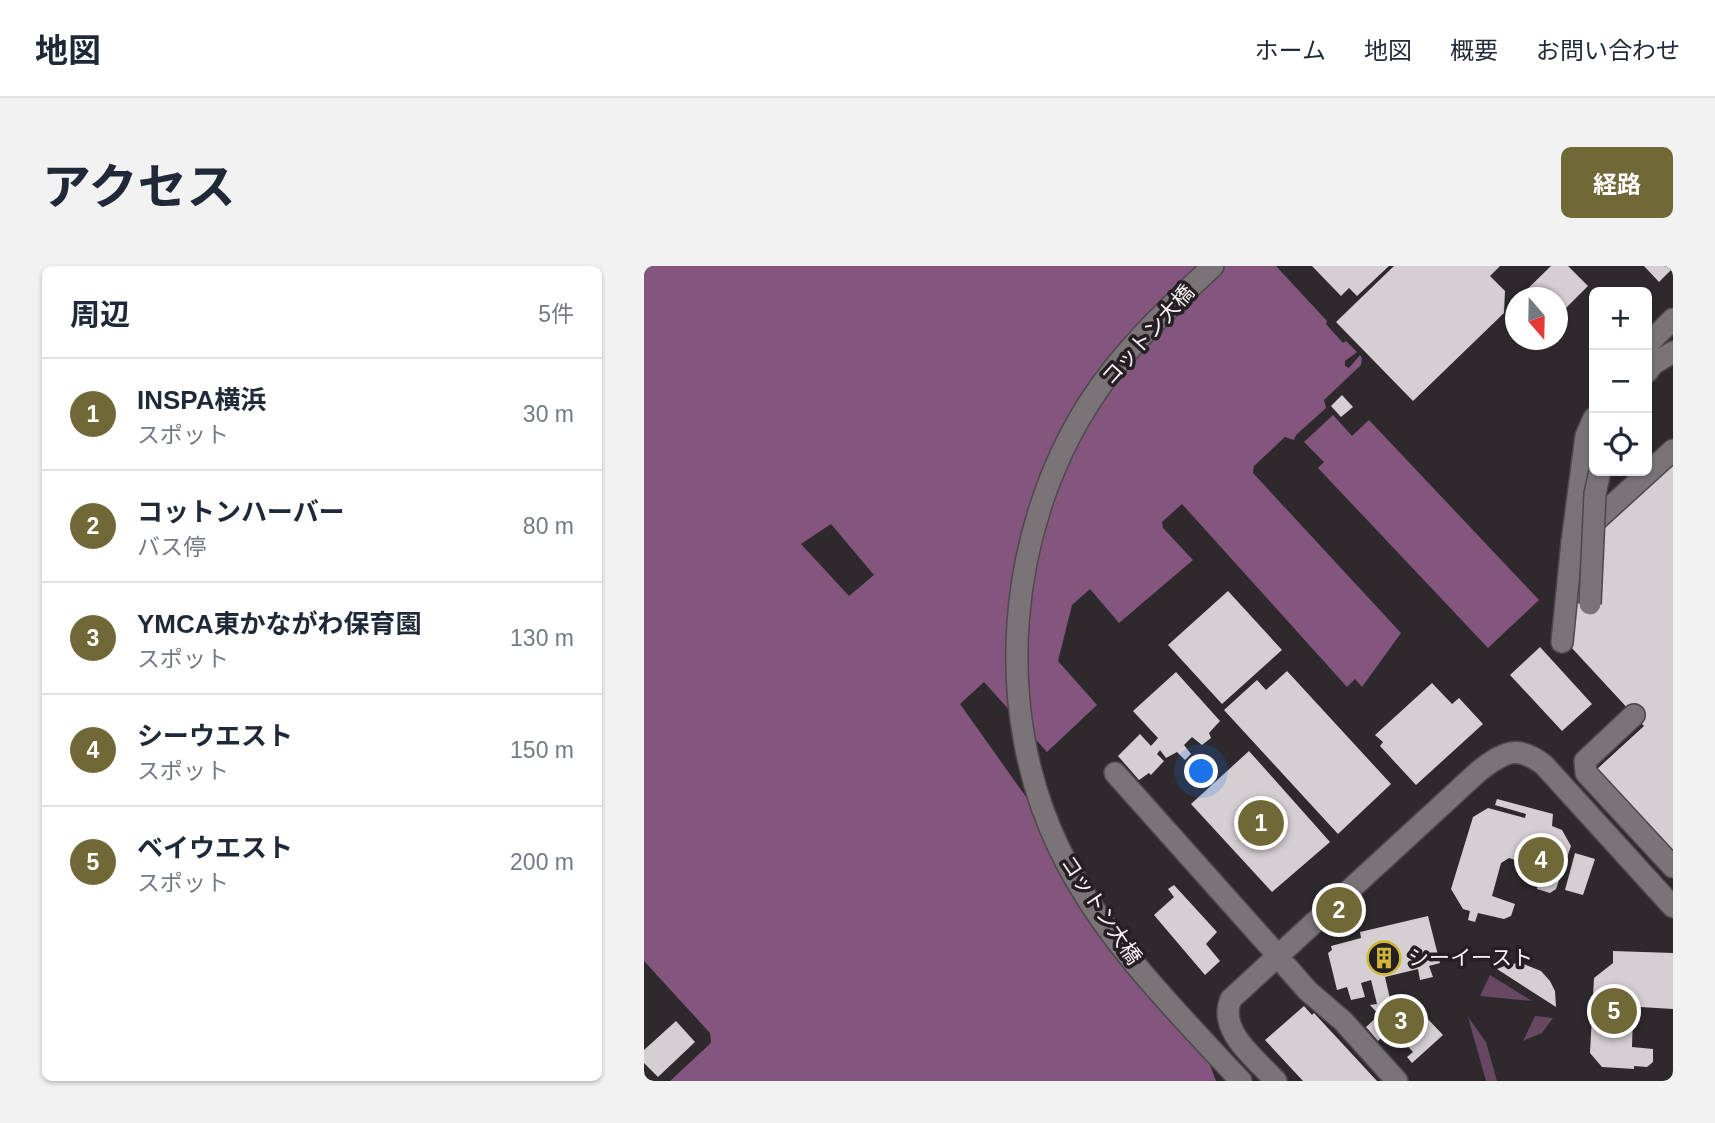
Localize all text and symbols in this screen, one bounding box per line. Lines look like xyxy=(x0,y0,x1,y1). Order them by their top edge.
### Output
text: 地図 xyxy=(35,32,101,69)
text: ホーム xyxy=(1255,37,1326,64)
text: 地図 xyxy=(1364,37,1412,64)
text: 概要 xyxy=(1450,37,1498,64)
text: お問い合わせ xyxy=(1536,37,1680,64)
button: 経路 xyxy=(1561,147,1673,218)
text: アクセス xyxy=(42,160,236,214)
street label: コットン大橋 xyxy=(1097,280,1198,389)
north arrow xyxy=(1505,287,1568,350)
map controls xyxy=(1589,287,1652,476)
button: + xyxy=(1589,287,1652,350)
text: 周辺 xyxy=(70,298,130,331)
text: 5件 xyxy=(538,301,574,327)
button: − xyxy=(1589,350,1652,413)
text: INSPA横浜 xyxy=(137,385,267,415)
text: 1 xyxy=(87,401,99,427)
text: 30 m xyxy=(523,401,574,427)
button: locate xyxy=(1589,413,1652,476)
text: スポット xyxy=(137,422,229,448)
text: コットンハーバー xyxy=(137,497,345,527)
text: 2 xyxy=(87,513,99,539)
text: 80 m xyxy=(523,513,574,539)
text: バス停 xyxy=(137,534,206,560)
text: YMCA東かながわ保育園 xyxy=(137,609,422,639)
text: 3 xyxy=(87,625,99,651)
text: 130 m xyxy=(510,625,574,651)
text: スポット xyxy=(137,646,229,672)
text: シーウエスト xyxy=(137,721,293,751)
text: 4 xyxy=(87,737,99,763)
text: 150 m xyxy=(510,737,574,763)
your location xyxy=(1184,754,1218,788)
text: スポット xyxy=(137,758,229,784)
pin: 1 xyxy=(1238,797,1284,849)
text: ベイウエスト xyxy=(137,833,293,863)
pin: 4 xyxy=(1518,834,1564,886)
text: 5 xyxy=(87,849,99,875)
text: 200 m xyxy=(510,849,574,875)
street label: コットン大橋 xyxy=(1057,851,1146,968)
text: スポット xyxy=(137,870,229,896)
pin: 2 xyxy=(1316,884,1362,936)
building icon: シーイースト xyxy=(1365,939,1403,977)
place label: シーイースト xyxy=(1408,946,1533,969)
pin: 5 xyxy=(1591,985,1637,1037)
pin: 3 xyxy=(1378,995,1424,1047)

